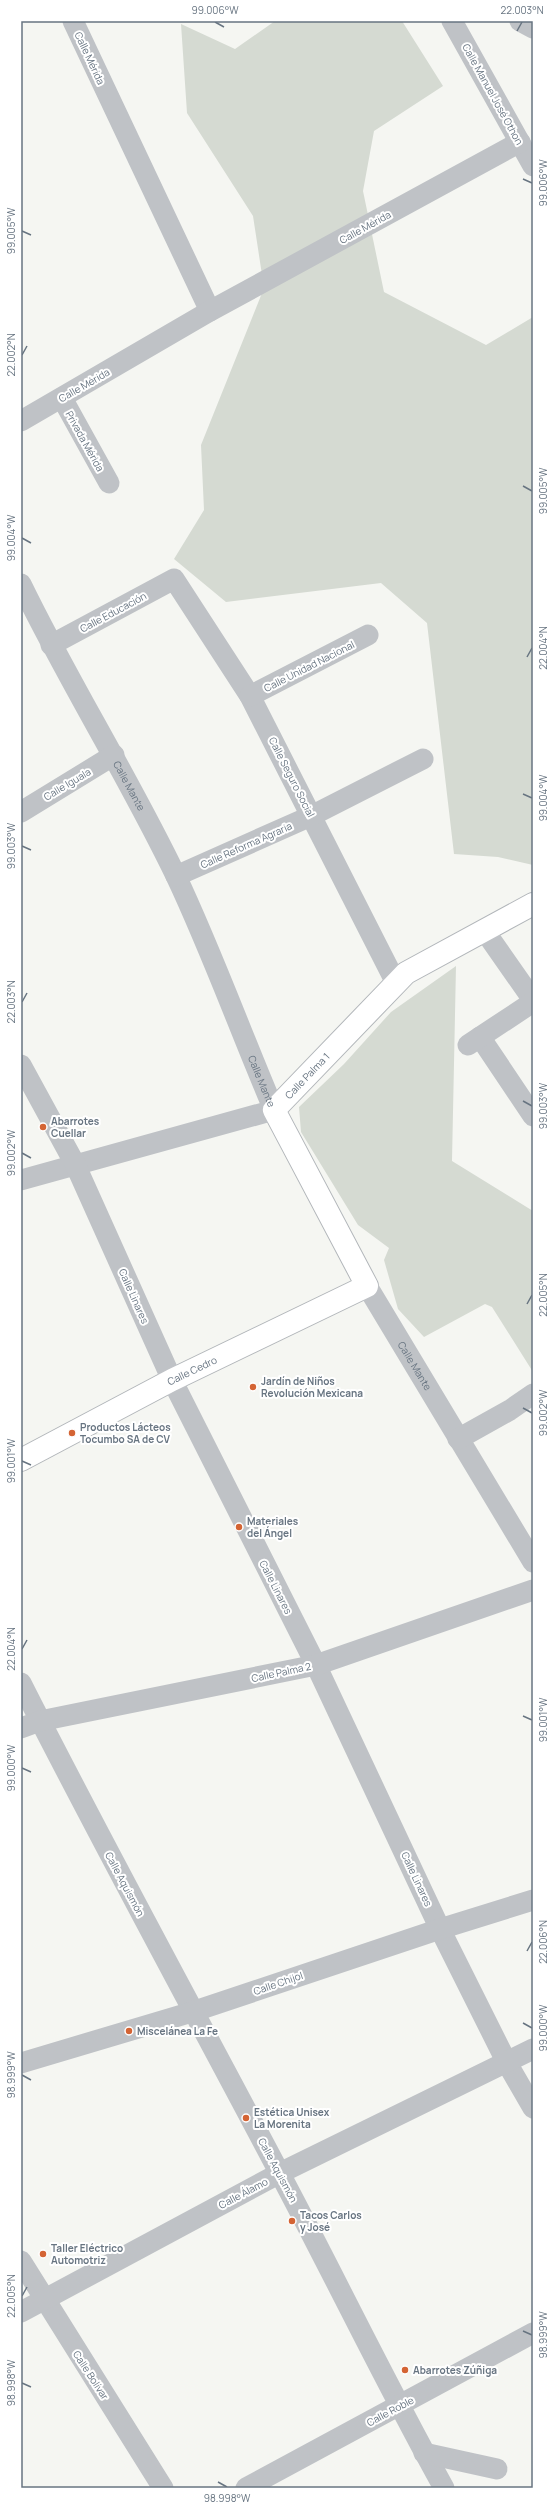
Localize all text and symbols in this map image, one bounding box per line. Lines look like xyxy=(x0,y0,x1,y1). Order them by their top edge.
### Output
text: 99.006°W xyxy=(191,3,239,17)
text: 22.003°N xyxy=(500,3,544,17)
street label: Calle Mérida xyxy=(72,29,108,87)
street label: Calle Manuel José Othon xyxy=(459,41,527,147)
text: 99.006°W xyxy=(536,159,550,207)
text: 99.005°W xyxy=(4,207,18,254)
street label: Calle Mérida xyxy=(337,207,393,247)
text: 22.002°N xyxy=(4,333,18,377)
street label: Calle Mérida xyxy=(56,365,112,405)
street label: Privada Mérida xyxy=(63,408,107,474)
text: 99.005°W xyxy=(536,467,550,514)
text: 99.004°W xyxy=(4,514,18,561)
street label: Calle Educación xyxy=(77,589,149,635)
text: 22.004°N xyxy=(536,626,550,670)
street label: Calle Unidad Nacional xyxy=(261,637,357,695)
street label: Calle Seguro Social xyxy=(266,735,318,819)
street label: Calle Mante xyxy=(110,758,149,813)
street label: Calle Iguala xyxy=(41,764,93,804)
text: 99.004°W xyxy=(536,774,550,821)
street label: Calle Reforma Agraria xyxy=(198,818,294,872)
text: 99.003°W xyxy=(4,822,18,869)
text: 22.003°N xyxy=(4,980,18,1024)
street label: Calle Palma 1 xyxy=(282,1050,333,1102)
street label: Calle Mante xyxy=(245,1053,279,1109)
text: 99.003°W xyxy=(536,1082,550,1129)
place label: Abarrotes Cuellar xyxy=(51,1114,100,1140)
marker: Abarrotes Cuellar xyxy=(38,1122,48,1132)
text: 99.002°W xyxy=(4,1129,18,1176)
street label: Calle Linares xyxy=(116,1266,152,1326)
text: 22.005°N xyxy=(536,1273,550,1317)
street label: Calle Mante xyxy=(395,1339,435,1393)
street label: Calle Cedro xyxy=(165,1352,219,1388)
place label: Jardín de Niños Revolución Mexicana xyxy=(261,1374,363,1400)
marker: Jardín de Niños Revolución Mexicana xyxy=(248,1382,258,1392)
text: 99.002°W xyxy=(536,1389,550,1436)
place label: Productos Lácteos Tocumbo SA de CV xyxy=(80,1420,171,1446)
marker: Productos Lácteos Tocumbo SA de CV xyxy=(67,1428,77,1438)
text: 99.001°W xyxy=(4,1438,18,1483)
place label: Materiales del Ángel xyxy=(247,1514,299,1540)
marker: Materiales del Ángel xyxy=(234,1522,244,1532)
street label: Calle Linares xyxy=(256,1558,296,1616)
text: 22.004°N xyxy=(4,1627,18,1671)
street label: Calle Palma 2 xyxy=(250,1659,312,1685)
text: 99.001°W xyxy=(536,1697,550,1742)
text: 99.000°W xyxy=(4,1744,18,1791)
street label: Calle Aquismón xyxy=(102,1849,148,1919)
street label: Calle Linares xyxy=(398,1849,436,1909)
text: 22.006°N xyxy=(536,1920,550,1964)
street label: Calle Chijol xyxy=(251,1968,305,1998)
text: 99.000°W xyxy=(536,2004,550,2051)
place label: Miscelánea La Fe xyxy=(137,2024,218,2038)
marker: Miscelánea La Fe xyxy=(124,2026,134,2036)
text: 98.999°W xyxy=(4,2051,18,2099)
place label: Estética Unisex La Morenita xyxy=(254,2105,330,2131)
marker: Estética Unisex La Morenita xyxy=(241,2113,251,2123)
street label: Calle Aquismón xyxy=(255,2135,301,2205)
street label: Calle Álamo xyxy=(216,2174,270,2212)
place label: Tacos Carlos y José xyxy=(300,2208,362,2234)
marker: Tacos Carlos y José xyxy=(287,2216,297,2226)
place label: Taller Eléctrico Automotriz xyxy=(51,2241,123,2267)
marker: Taller Eléctrico Automotriz xyxy=(38,2249,48,2259)
text: 22.005°N xyxy=(4,2274,18,2318)
text: 98.999°W xyxy=(536,2311,550,2359)
street label: Calle Bolívar xyxy=(70,2348,112,2403)
text: 98.998°W xyxy=(4,2359,18,2406)
place label: Abarrotes Zúñiga xyxy=(413,2363,497,2377)
marker: Abarrotes Zúñiga xyxy=(400,2365,410,2375)
street label: Calle Roble xyxy=(364,2393,416,2429)
text: 98.998°W xyxy=(204,2491,251,2505)

